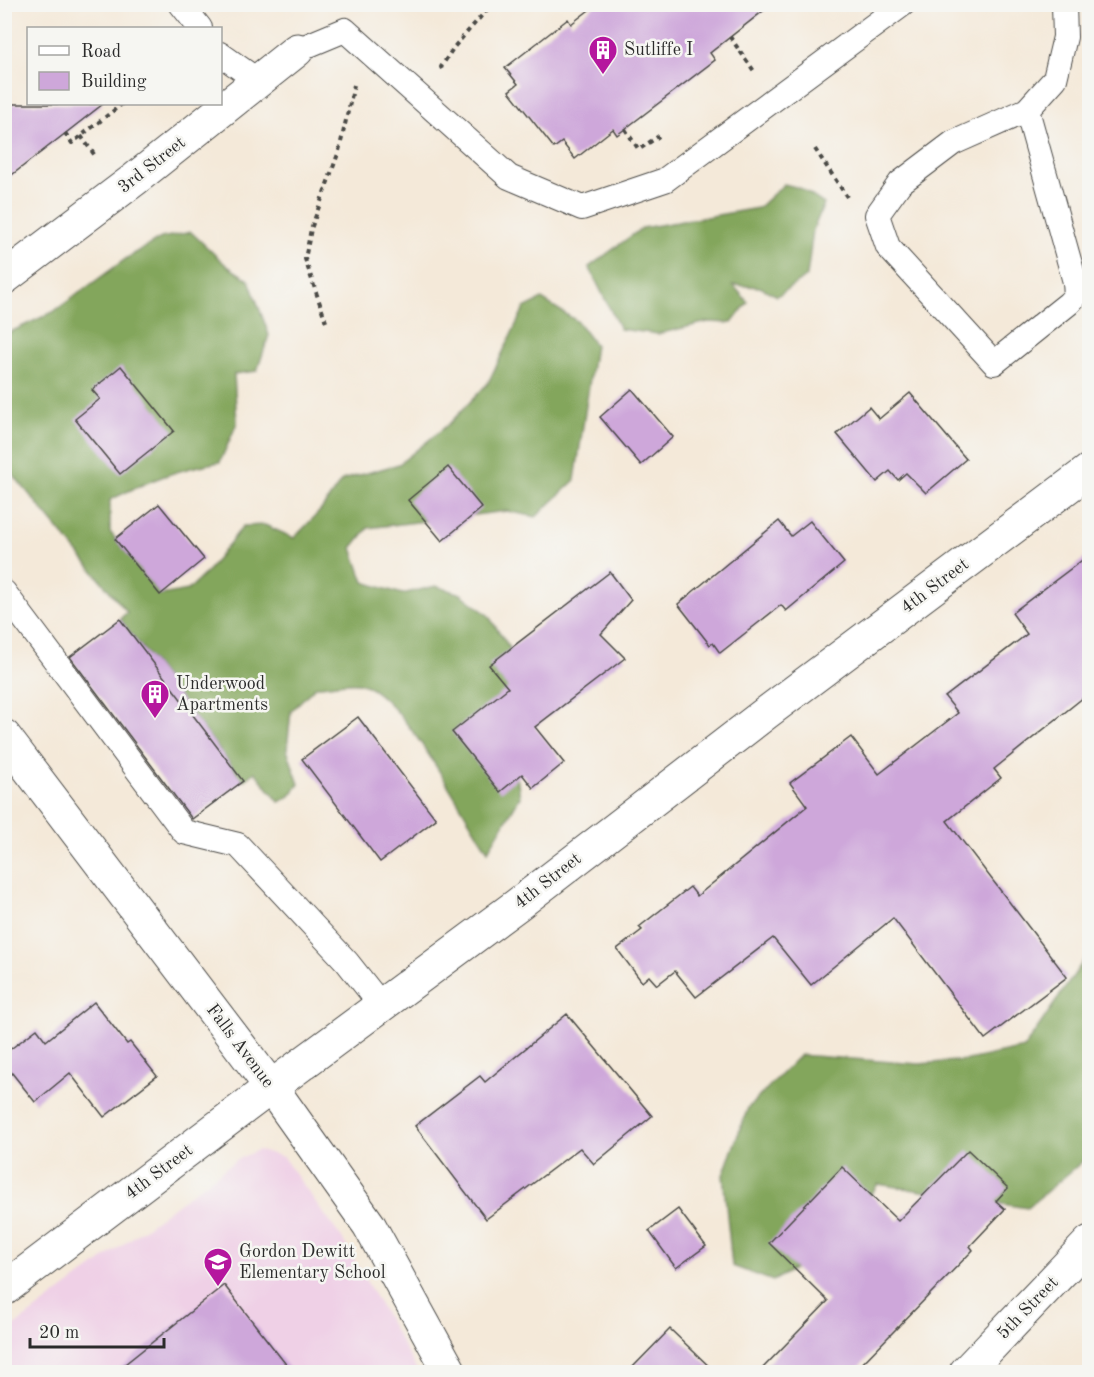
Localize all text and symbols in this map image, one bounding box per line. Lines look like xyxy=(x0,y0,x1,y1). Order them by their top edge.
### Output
legend xyxy=(27,27,222,105)
building icon: Sutliffe I xyxy=(587,34,619,76)
place label: Sutliffe I xyxy=(624,41,693,59)
text: Road xyxy=(81,43,121,61)
text: Building xyxy=(81,73,147,91)
street label: 3rd Street xyxy=(115,133,189,197)
street label: 4th Street xyxy=(898,555,972,617)
place label: Underwood Apartments xyxy=(176,675,268,714)
building icon: Underwood Apartments xyxy=(139,678,171,720)
street label: 4th Street xyxy=(511,850,585,912)
street label: Falls Avenue xyxy=(203,1001,277,1091)
street label: 4th Street xyxy=(122,1141,196,1203)
place label: Gordon Dewitt Elementary School xyxy=(239,1243,386,1282)
school or university icon: Gordon Dewitt Elementary School xyxy=(202,1246,234,1288)
street label: 5th Street xyxy=(994,1273,1062,1343)
scale bar xyxy=(30,1311,164,1349)
text: 20 m xyxy=(39,1324,79,1342)

